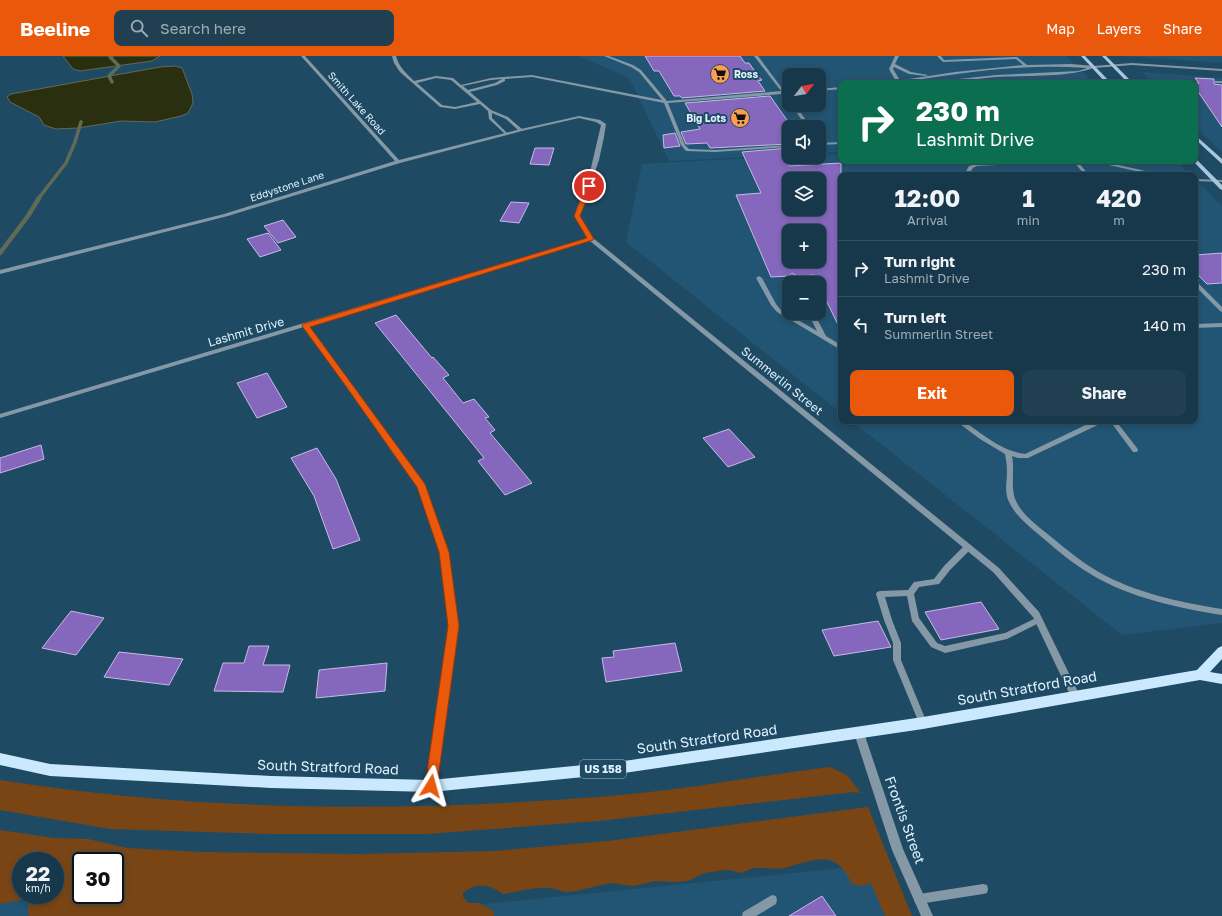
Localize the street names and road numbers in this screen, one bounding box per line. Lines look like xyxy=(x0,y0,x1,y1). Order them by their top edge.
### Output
street label: Smith Lake Road xyxy=(326,69,388,137)
street label: Eddystone Lane xyxy=(249,168,326,204)
street label: Lashmit Drive xyxy=(206,313,286,350)
street label: Summerlin Street xyxy=(738,343,826,418)
street label: South Stratford Road xyxy=(956,667,1098,708)
street label: South Stratford Road xyxy=(636,720,778,757)
street label: South Stratford Road xyxy=(257,756,399,777)
road number: US 158 xyxy=(580,760,626,778)
street label: Frontis Street xyxy=(882,774,929,866)

